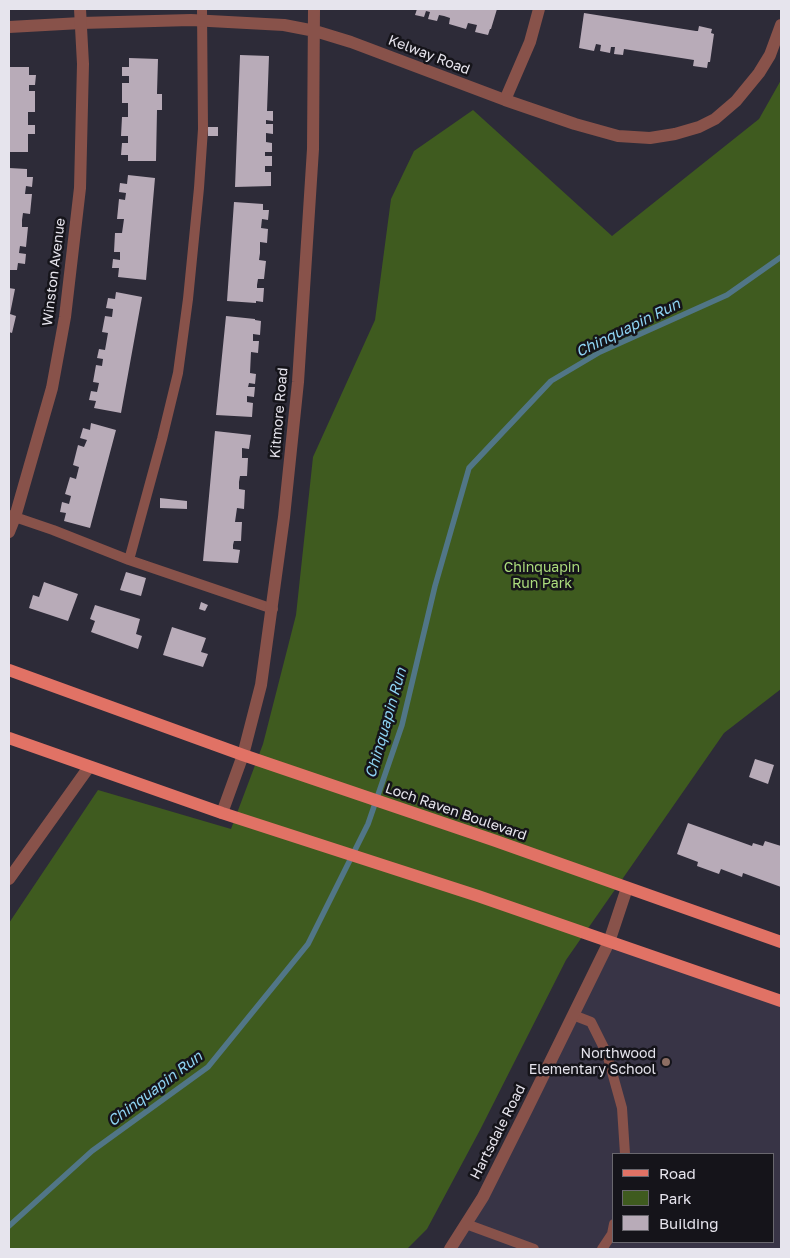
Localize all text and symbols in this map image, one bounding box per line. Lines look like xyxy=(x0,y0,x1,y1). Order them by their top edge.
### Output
street label: Kelway Road xyxy=(386,32,472,78)
street label: Winston Avenue xyxy=(39,217,69,327)
water label: Chinquapin Run xyxy=(573,295,683,361)
street label: Kitmore Road xyxy=(267,367,291,459)
park label: Chinquapin Run Park xyxy=(504,560,580,592)
water label: Chinquapin Run xyxy=(362,666,410,780)
street label: Loch Raven Boulevard xyxy=(383,780,529,844)
place label: Northwood Elementary School xyxy=(529,1046,656,1078)
water label: Chinquapin Run xyxy=(104,1048,206,1130)
marker: Northwood Elementary School xyxy=(660,1056,672,1068)
street label: Hartsdale Road xyxy=(467,1082,529,1182)
legend xyxy=(612,1153,775,1243)
text: Road xyxy=(659,1164,696,1182)
text: Park xyxy=(659,1189,691,1207)
text: Building xyxy=(659,1214,719,1232)

